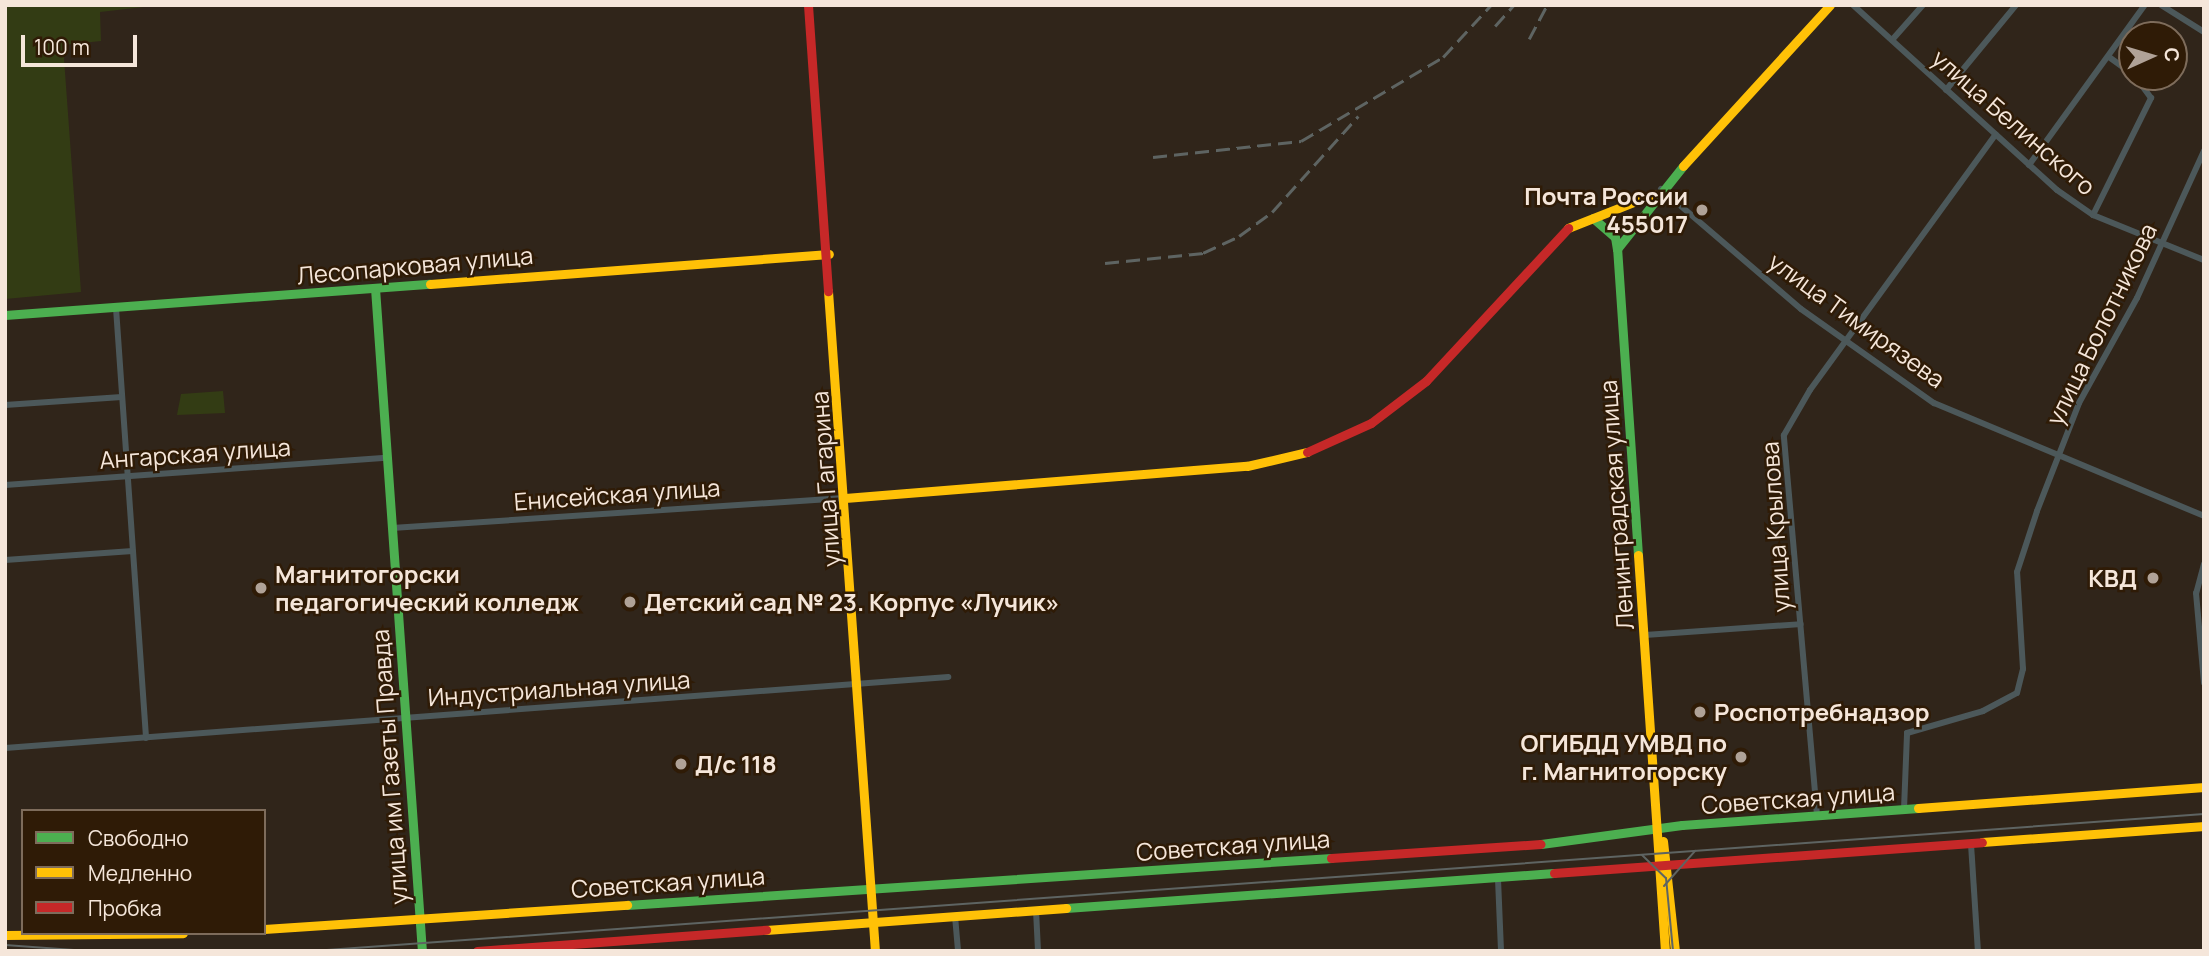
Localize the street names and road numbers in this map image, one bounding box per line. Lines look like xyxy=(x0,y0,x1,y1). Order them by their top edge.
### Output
street label: улица Белинского xyxy=(1926,43,2102,201)
street label: улица Болотникова xyxy=(2040,218,2162,430)
street label: Лесопарковая улица xyxy=(296,240,534,290)
street label: улица Тимирязева xyxy=(1763,246,1951,394)
street label: Ленинградская улица xyxy=(1593,379,1639,631)
street label: улица Гагарина xyxy=(804,390,846,568)
street label: Ангарская улица xyxy=(98,432,292,474)
street label: улица Крылова xyxy=(1755,441,1795,613)
street label: Енисейская улица xyxy=(513,472,721,516)
street label: улица им Газеты Правда xyxy=(365,628,413,906)
street label: Индустриальная улица xyxy=(427,664,691,712)
street label: Советская улица xyxy=(1700,777,1896,819)
street label: Советская улица xyxy=(1135,824,1331,866)
street label: Советская улица xyxy=(570,861,766,903)

